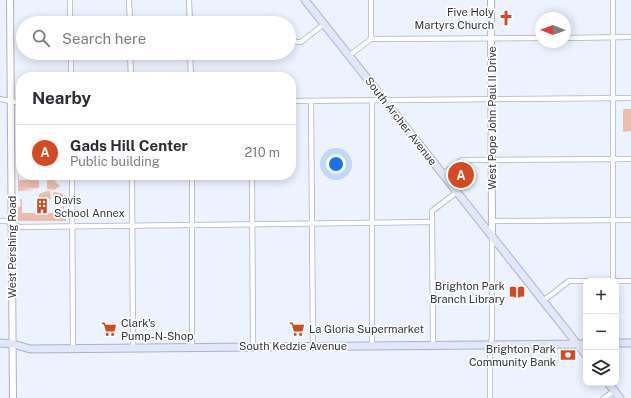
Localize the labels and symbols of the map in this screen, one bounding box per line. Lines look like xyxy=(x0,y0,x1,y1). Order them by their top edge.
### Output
place label: Five Holy Martyrs Church xyxy=(415,6,494,31)
church icon: Five Holy Martyrs Church xyxy=(497,9,515,27)
north arrow xyxy=(535,12,571,48)
street label: West Pope John Paul II Drive xyxy=(486,46,498,190)
street label: South Archer Avenue xyxy=(363,75,439,167)
your location xyxy=(326,154,346,174)
pin: A xyxy=(448,160,474,190)
place label: Davis School Annex xyxy=(54,194,125,219)
street label: West Pershing Road xyxy=(6,196,18,298)
building icon: Davis School Annex xyxy=(33,197,51,215)
place label: Brighton Park Branch Library xyxy=(430,280,505,305)
library icon: Brighton Park Branch Library xyxy=(508,283,526,301)
place label: Clark's Pump-N-Shop xyxy=(121,317,194,342)
supermarket icon: Clark's Pump-N-Shop xyxy=(100,320,118,338)
supermarket icon: La Gloria Supermarket xyxy=(288,320,306,338)
place label: La Gloria Supermarket xyxy=(309,323,424,335)
street label: South Kedzie Avenue xyxy=(239,340,347,352)
place label: Brighton Park Community Bank xyxy=(469,343,556,368)
bank icon: Brighton Park Community Bank xyxy=(559,346,577,364)

